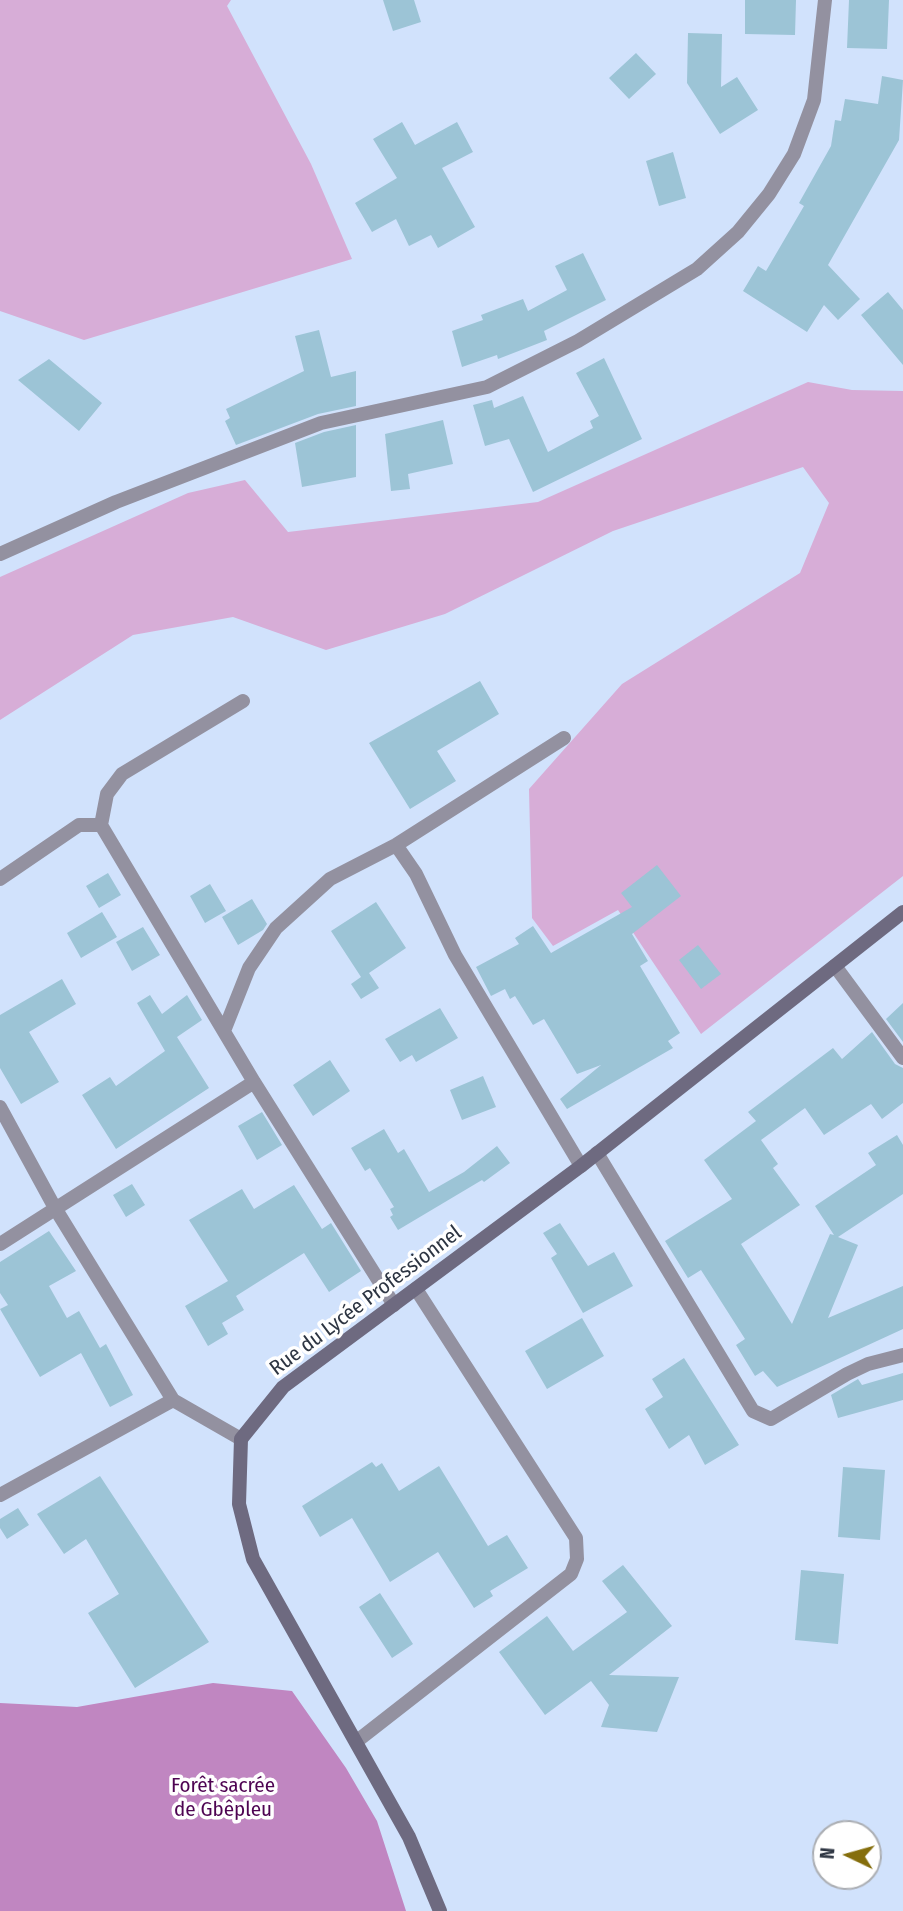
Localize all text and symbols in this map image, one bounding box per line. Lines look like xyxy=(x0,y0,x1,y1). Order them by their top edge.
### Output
street label: Rue du Lycée Professionnel xyxy=(265,1221,467,1381)
park label: Forêt sacrée de Gbêpleu xyxy=(171,1773,275,1823)
north arrow xyxy=(812,1820,882,1890)
text: N xyxy=(816,1847,840,1860)

